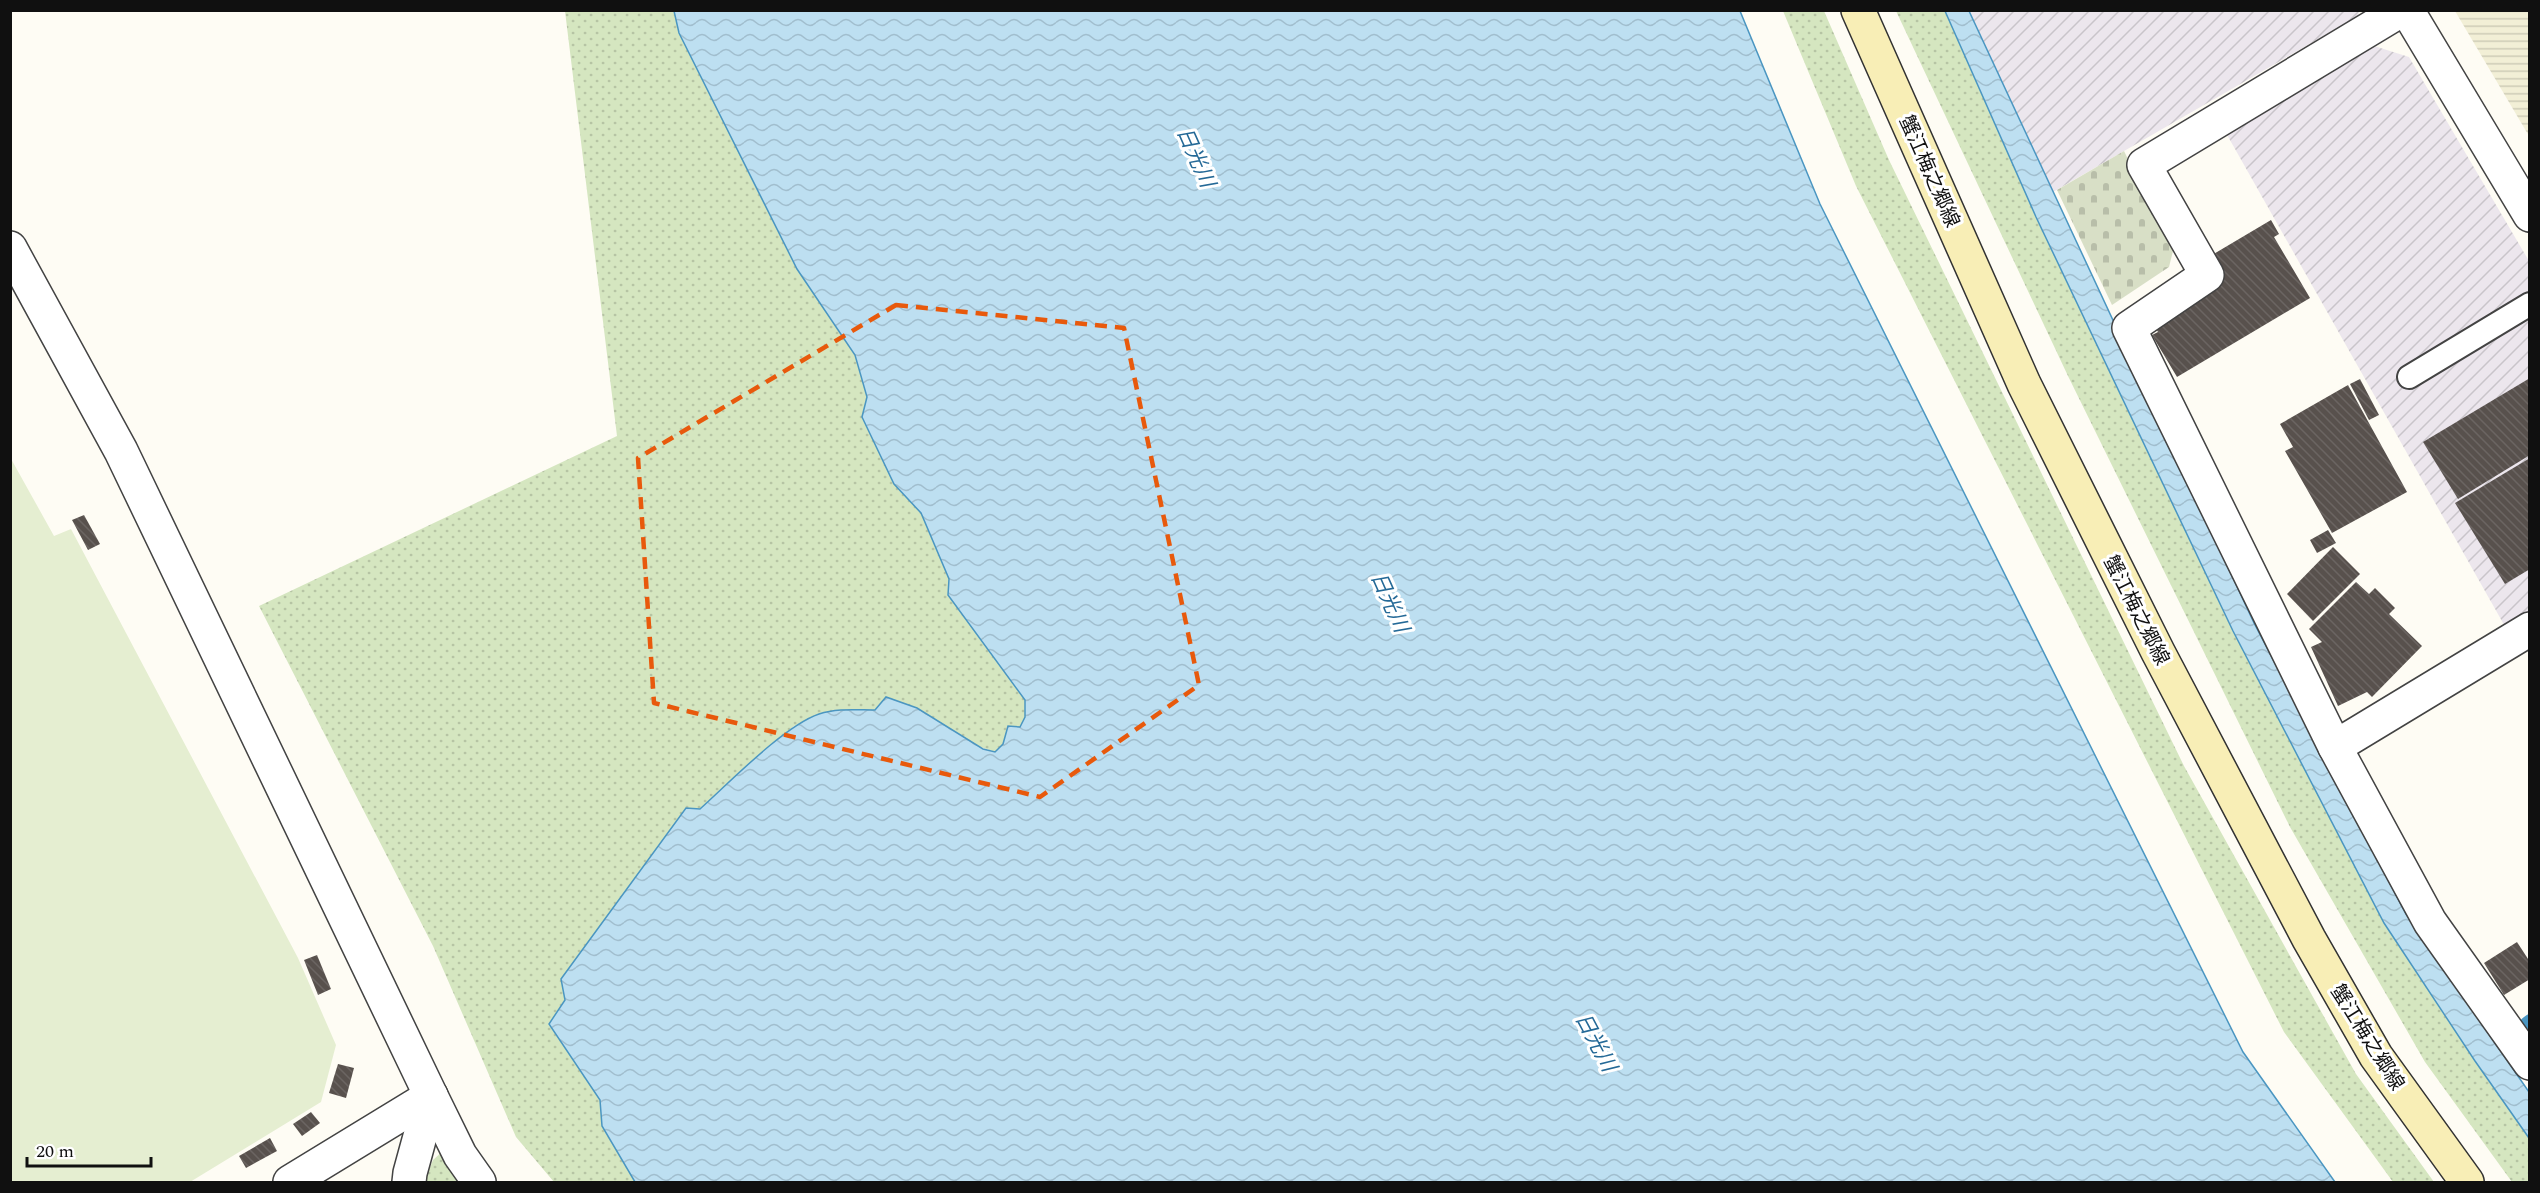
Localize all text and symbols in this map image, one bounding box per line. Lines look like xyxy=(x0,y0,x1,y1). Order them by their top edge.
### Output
street label: 蟹江梅之郷線 xyxy=(1891,110,1967,232)
water label: 日光川 xyxy=(1168,122,1223,195)
street label: 蟹江梅之郷線 xyxy=(2096,550,2177,671)
water label: 日光川 xyxy=(1362,567,1417,640)
street label: 蟹江梅之郷線 xyxy=(2323,979,2412,1096)
water label: 日光川 xyxy=(1566,1007,1625,1080)
scale bar xyxy=(27,1130,152,1168)
text: 20 m xyxy=(36,1138,74,1165)

